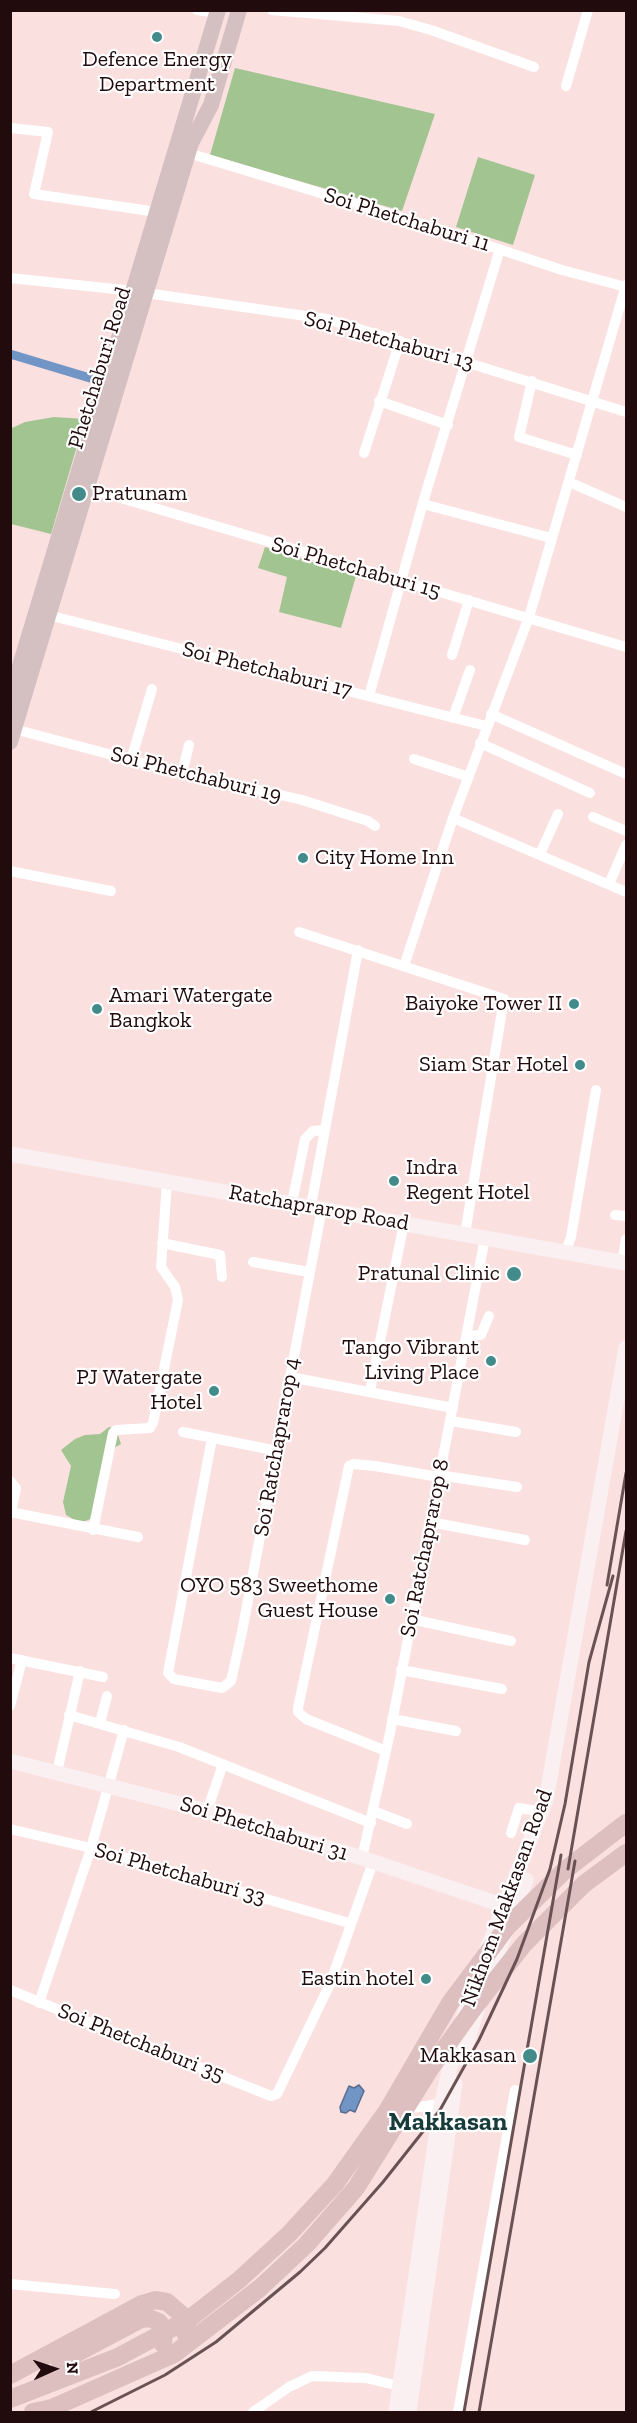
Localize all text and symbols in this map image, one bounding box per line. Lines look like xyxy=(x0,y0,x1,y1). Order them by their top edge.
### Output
marker: Defence Energy Department xyxy=(150,30,164,44)
place label: Defence Energy Department xyxy=(82,47,232,98)
street label: Soi Phetchaburi 11 xyxy=(321,182,493,258)
street label: Phetchaburi Road xyxy=(63,284,137,452)
street label: Soi Phetchaburi 13 xyxy=(301,306,477,376)
place label: Pratunam xyxy=(92,481,187,507)
marker: Pratunam xyxy=(70,485,88,503)
street label: Soi Phetchaburi 15 xyxy=(268,531,444,605)
street label: Soi Phetchaburi 17 xyxy=(180,636,354,704)
street label: Soi Phetchaburi 19 xyxy=(108,741,284,809)
place label: City Home Inn xyxy=(315,845,454,871)
marker: City Home Inn xyxy=(296,851,310,865)
place label: Amari Watergate Bangkok xyxy=(109,983,272,1034)
place label: Baiyoke Tower II xyxy=(405,991,562,1017)
marker: Baiyoke Tower II xyxy=(567,997,581,1011)
marker: Amari Watergate Bangkok xyxy=(90,1002,104,1016)
place label: Siam Star Hotel xyxy=(419,1052,568,1078)
marker: Siam Star Hotel xyxy=(573,1058,587,1072)
place label: Indra Regent Hotel xyxy=(406,1155,530,1206)
marker: Indra Regent Hotel xyxy=(387,1174,401,1188)
street label: Ratchaprarop Road xyxy=(227,1179,411,1237)
place label: Pratunal Clinic xyxy=(358,1261,500,1287)
marker: Pratunal Clinic xyxy=(505,1265,523,1283)
place label: Tango Vibrant Living Place xyxy=(342,1335,479,1386)
marker: Tango Vibrant Living Place xyxy=(484,1354,498,1368)
street label: Soi Ratchaprarop 4 xyxy=(248,1356,306,1538)
place label: PJ Watergate Hotel xyxy=(76,1365,202,1416)
marker: PJ Watergate Hotel xyxy=(207,1384,221,1398)
street label: Soi Ratchaprarop 8 xyxy=(395,1457,455,1639)
place label: OYO 583 Sweethome Guest House xyxy=(180,1573,378,1624)
marker: OYO 583 Sweethome Guest House xyxy=(383,1592,397,1606)
street label: Nikhom Makkasan Road xyxy=(455,1786,559,2010)
street label: Soi Phetchaburi 31 xyxy=(177,1791,351,1867)
street label: Soi Phetchaburi 33 xyxy=(91,1837,269,1911)
place label: Eastin hotel xyxy=(301,1966,414,1992)
marker: Eastin hotel xyxy=(419,1972,433,1986)
street label: Soi Phetchaburi 35 xyxy=(54,1998,228,2088)
place label: Makkasan xyxy=(420,2043,516,2069)
marker: Makkasan xyxy=(521,2047,539,2065)
district label: Makkasan xyxy=(389,2107,507,2139)
north arrow xyxy=(24,2339,84,2399)
text: N xyxy=(63,2361,82,2375)

